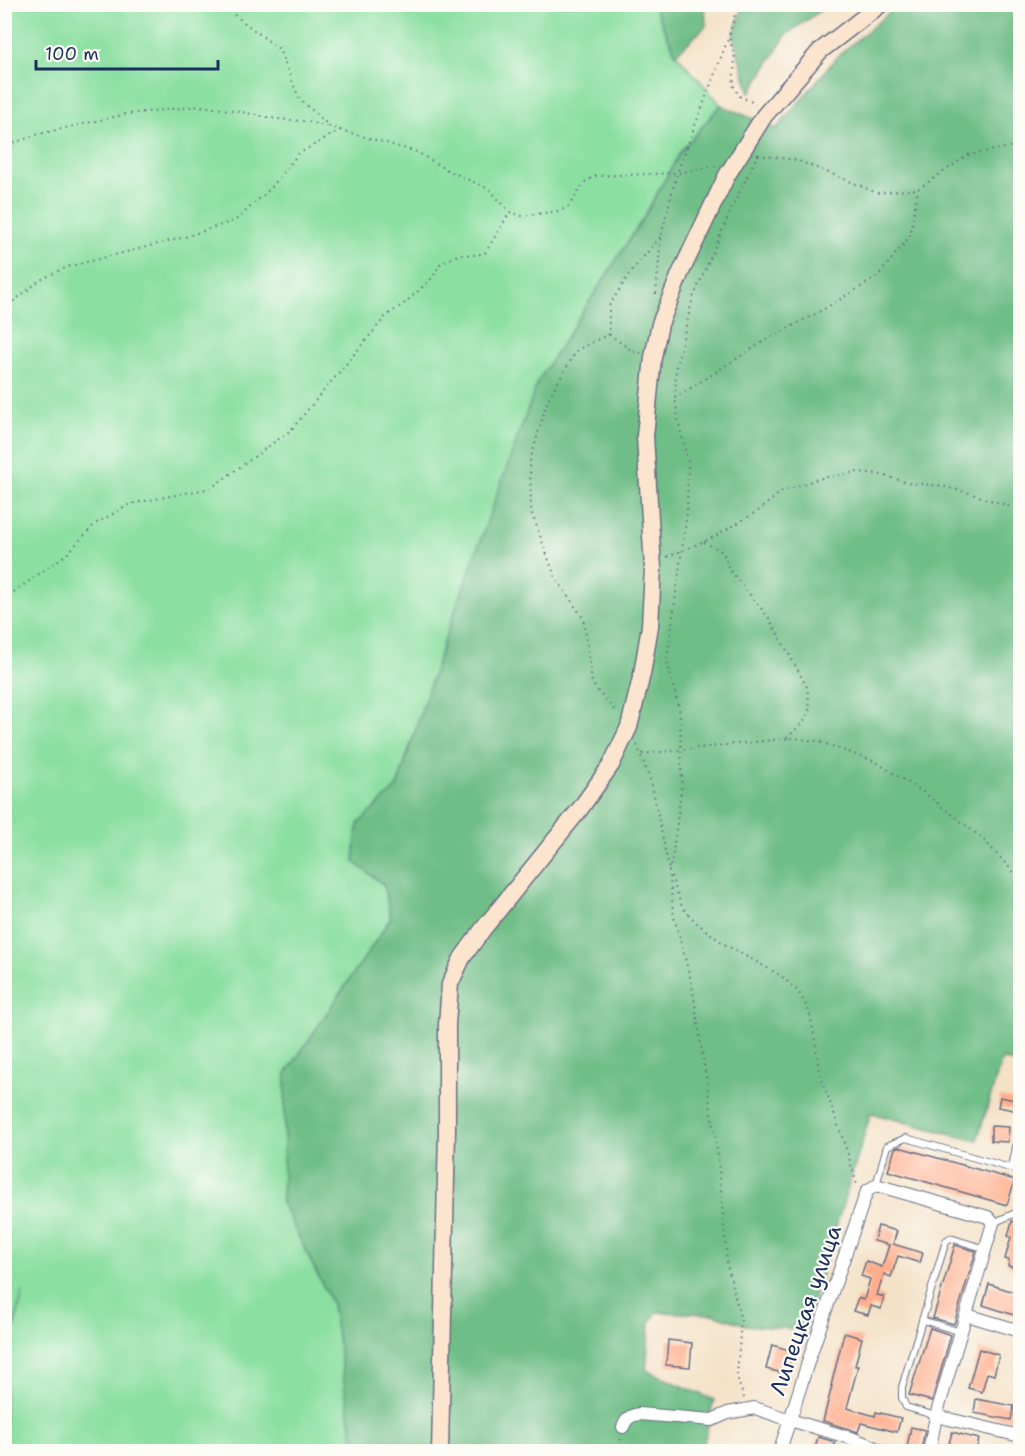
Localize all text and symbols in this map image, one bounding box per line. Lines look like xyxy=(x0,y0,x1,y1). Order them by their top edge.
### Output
scale bar xyxy=(36,33,218,71)
text: 100 m xyxy=(45,42,99,66)
street label: Липецкая улица xyxy=(763,1221,848,1399)

